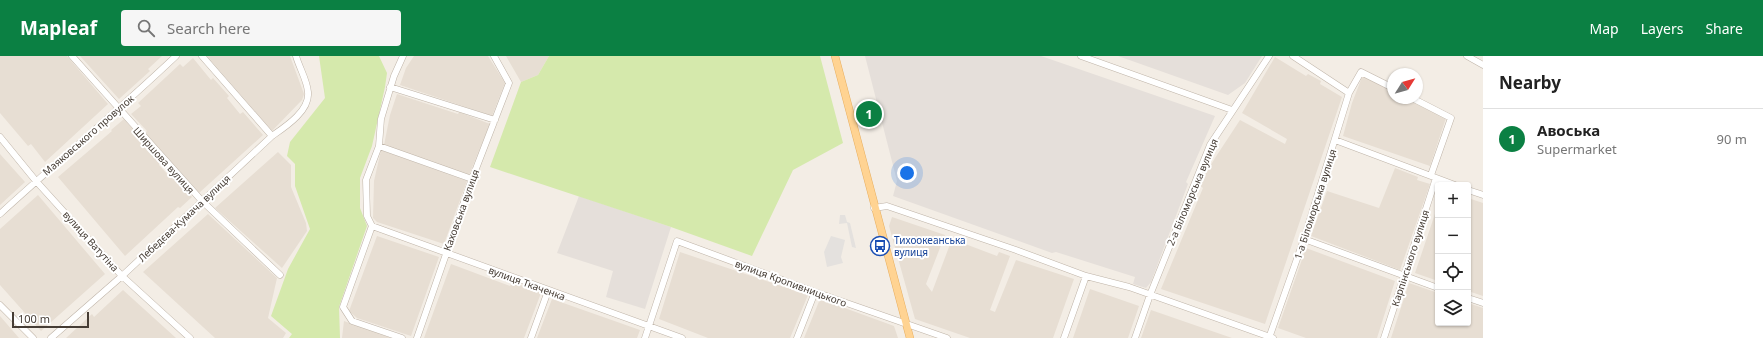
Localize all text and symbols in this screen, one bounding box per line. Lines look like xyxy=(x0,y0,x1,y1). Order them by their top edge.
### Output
search box xyxy=(121,10,401,46)
text: Mapleaf xyxy=(20,15,97,41)
icon: search xyxy=(135,17,157,39)
text: Search here xyxy=(167,18,251,38)
text: Map xyxy=(1590,19,1619,38)
text: Layers xyxy=(1641,19,1683,38)
text: Share xyxy=(1705,19,1743,38)
north arrow xyxy=(1387,68,1423,104)
text: Nearby xyxy=(1499,71,1561,94)
street label: Маяковського провулок xyxy=(39,91,137,179)
pin: 1 xyxy=(856,99,882,129)
text: Авоська xyxy=(1537,120,1600,140)
street label: Ширшова вулиця xyxy=(130,124,198,196)
text: 1 xyxy=(1508,130,1516,148)
text: 90 m xyxy=(1717,130,1747,148)
street label: 2-а Біломорська вулиця xyxy=(1163,136,1221,248)
text: Supermarket xyxy=(1537,140,1617,158)
street label: 1-а Біломорська вулиця xyxy=(1291,147,1339,261)
your location xyxy=(897,163,917,183)
street label: Каховська вулиця xyxy=(440,167,482,253)
street label: Лебедєва-Кумача вулиця xyxy=(135,171,233,265)
map controls xyxy=(1435,182,1471,326)
button: + xyxy=(1435,182,1471,218)
street label: вулиця Ватутіна xyxy=(60,208,122,274)
street label: Карпінського вулиця xyxy=(1388,208,1432,308)
button: − xyxy=(1435,218,1471,254)
place label: Тихоокеанська вулиця xyxy=(894,233,966,259)
bus stop icon: Тихоокеанська вулиця xyxy=(869,235,891,257)
button: locate xyxy=(1435,254,1471,290)
street label: вулиця Кропивницького xyxy=(733,256,849,310)
street label: вулиця Ткаченка xyxy=(487,263,567,303)
button: layers xyxy=(1435,290,1471,326)
scale bar xyxy=(12,310,89,329)
text: 100 m xyxy=(18,311,50,326)

